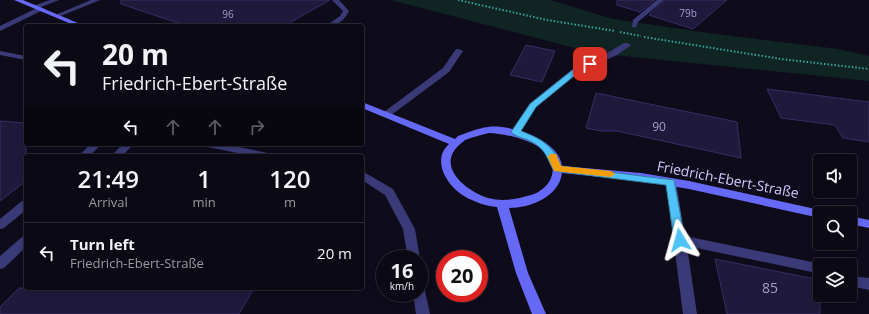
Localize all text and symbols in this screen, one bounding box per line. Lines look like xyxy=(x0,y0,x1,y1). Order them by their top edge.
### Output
house number: 79b xyxy=(679,6,697,20)
house number: 96 xyxy=(222,7,234,21)
text: 20 m xyxy=(102,35,169,73)
icon: left xyxy=(36,40,88,92)
pin xyxy=(573,47,607,81)
icon: arrive xyxy=(579,53,601,75)
text: Friedrich-Ebert-Straße xyxy=(102,71,287,95)
icon: left xyxy=(120,116,142,138)
icon: ahead xyxy=(162,116,184,138)
icon: ahead xyxy=(204,116,226,138)
icon: right xyxy=(246,116,268,138)
house number: 90 xyxy=(652,118,666,135)
map controls xyxy=(813,154,857,302)
button: sound xyxy=(813,154,857,198)
street label: Friedrich-Ebert-Straße xyxy=(655,156,801,202)
text: 21:49 xyxy=(78,162,139,195)
text: 1 xyxy=(197,162,211,195)
text: 120 xyxy=(269,162,310,195)
text: Arrival xyxy=(89,193,128,211)
text: min xyxy=(193,193,216,211)
text: m xyxy=(284,193,296,211)
button: search xyxy=(813,206,857,250)
position arrow xyxy=(659,219,701,261)
text: Turn left xyxy=(70,234,135,254)
icon: left xyxy=(36,242,58,264)
text: 20 m xyxy=(317,243,352,263)
speed limit sign: 20 xyxy=(436,250,488,302)
text: Friedrich-Ebert-Straße xyxy=(70,254,204,272)
text: 16 xyxy=(391,257,413,284)
button: layers xyxy=(813,258,857,302)
house number: 85 xyxy=(762,278,778,297)
text: km/h xyxy=(390,279,414,293)

